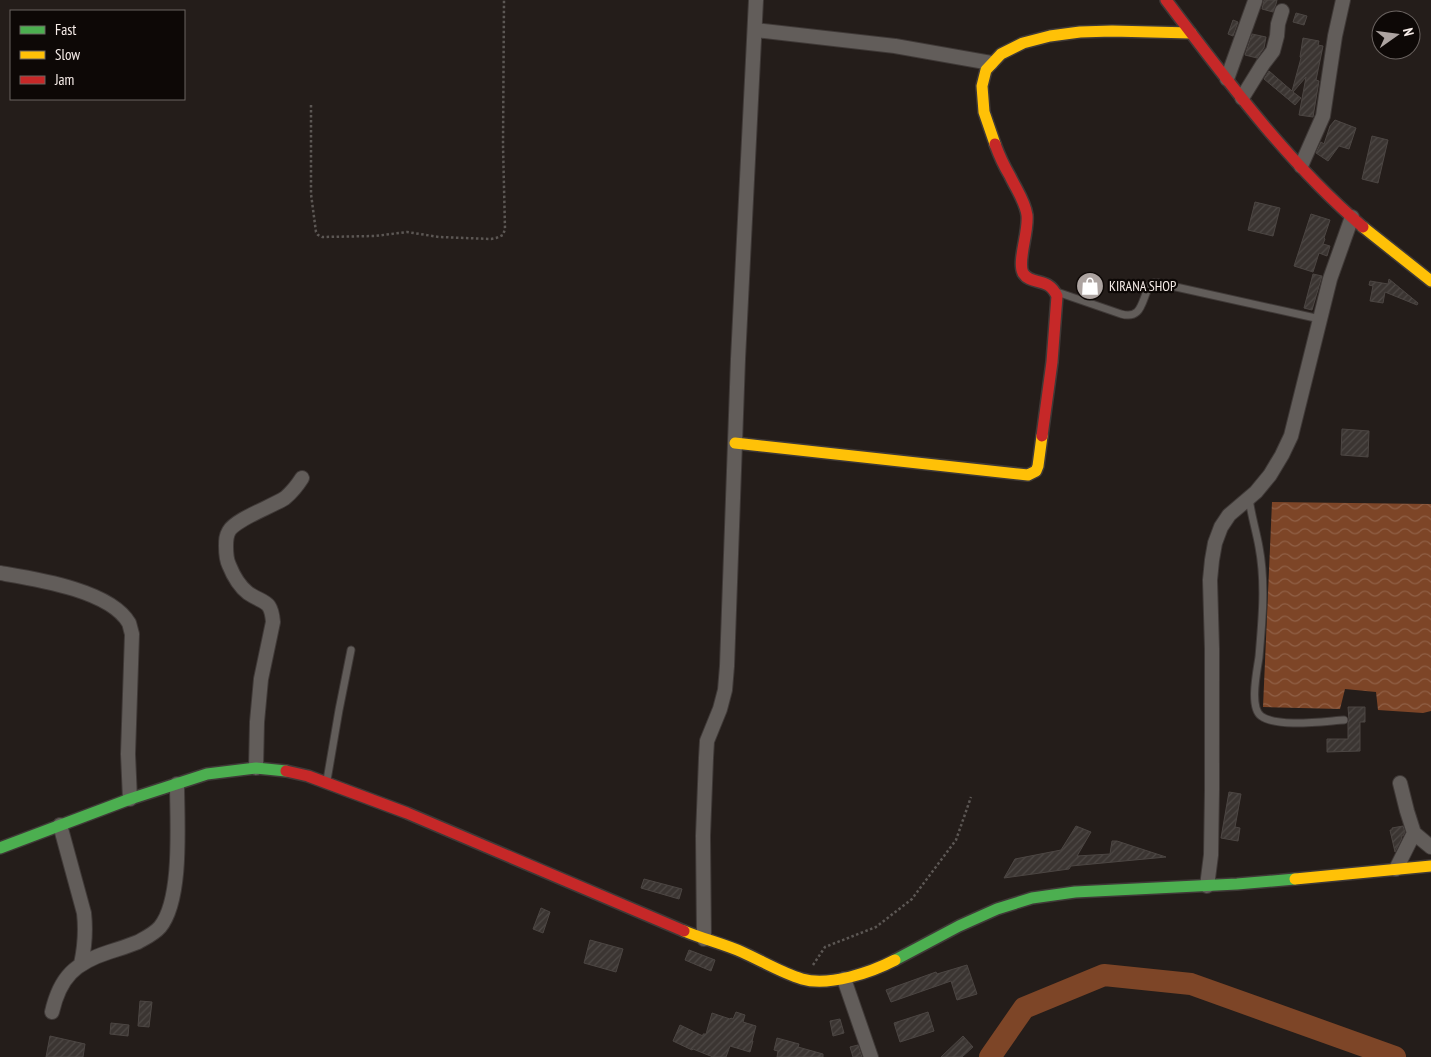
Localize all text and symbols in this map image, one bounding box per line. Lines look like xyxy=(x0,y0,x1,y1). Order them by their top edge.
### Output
legend xyxy=(10,10,185,100)
north arrow xyxy=(1371,10,1421,60)
text: Fast xyxy=(55,20,76,39)
text: N xyxy=(1399,26,1418,38)
text: Slow xyxy=(55,45,80,64)
text: Jam xyxy=(54,70,74,89)
shop icon: KIRANA SHOP xyxy=(1075,271,1105,301)
place label: KIRANA SHOP xyxy=(1109,277,1176,295)

